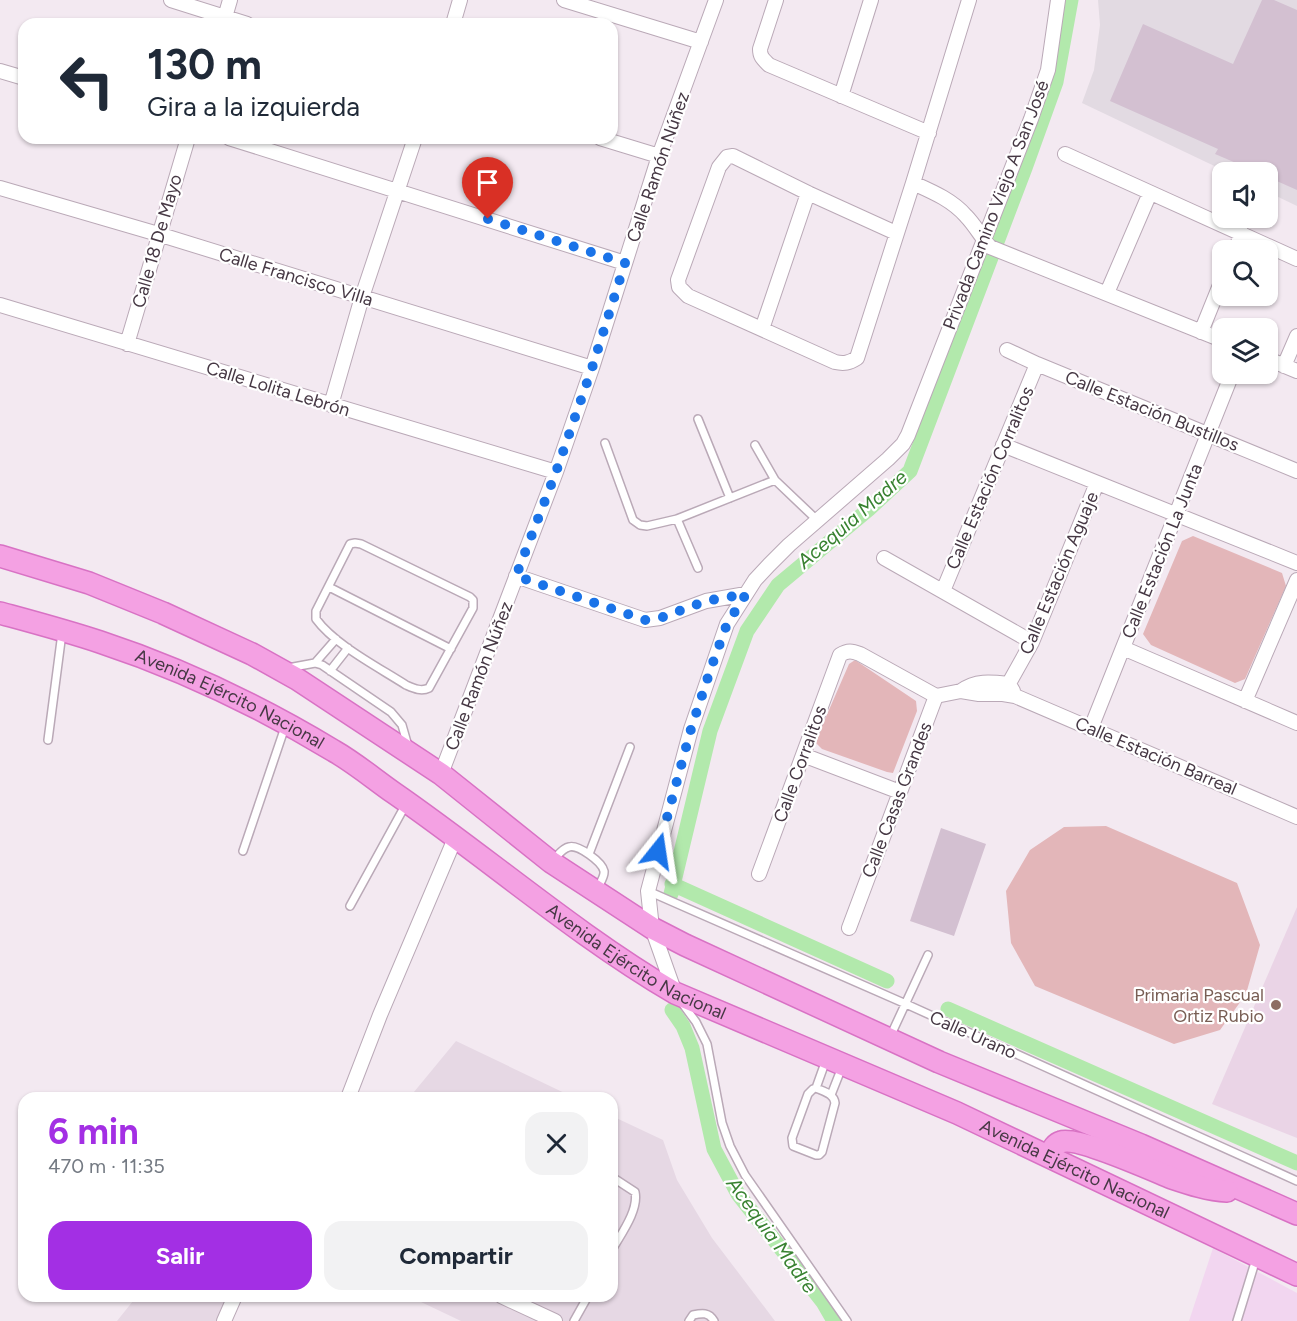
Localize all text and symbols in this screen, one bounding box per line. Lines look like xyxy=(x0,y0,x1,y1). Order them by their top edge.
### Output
text: 130 m xyxy=(147,39,262,90)
icon: left xyxy=(48,42,126,120)
street label: Privada Camino Viejo A San José xyxy=(938,77,1054,333)
street label: Calle Ramón Núñez xyxy=(622,89,694,245)
text: Gira a la izquierda xyxy=(147,90,360,123)
pin xyxy=(462,157,513,219)
map controls xyxy=(1212,162,1278,384)
button: sound xyxy=(1212,162,1278,228)
icon: arrive xyxy=(471,166,504,199)
street label: Calle 18 De Mayo xyxy=(127,172,187,310)
button: search xyxy=(1212,240,1278,306)
street label: Calle Francisco Villa xyxy=(216,243,376,311)
button: layers xyxy=(1212,318,1278,384)
street label: Calle Lolita Lebrón xyxy=(204,357,352,421)
street label: Calle Estación Bustillos xyxy=(1062,366,1242,456)
street label: Calle Estación Corralitos xyxy=(941,383,1039,573)
street label: Calle Estación La Junta xyxy=(1117,460,1207,642)
water label: Acequia Madre xyxy=(791,465,912,574)
street label: Calle Estación Aguaje xyxy=(1015,488,1103,658)
street label: Calle Ramón Núñez xyxy=(440,598,518,754)
street label: Avenida Ejército Nacional xyxy=(132,644,328,754)
street label: Calle Corralitos xyxy=(769,703,831,825)
street label: Calle Estación Barreal xyxy=(1072,712,1240,800)
street label: Calle Casas Grandes xyxy=(857,719,937,881)
position arrow xyxy=(626,819,690,883)
street label: Avenida Ejército Nacional xyxy=(542,899,729,1024)
place label: Primaria Pascual Ortiz Rubio xyxy=(1134,984,1264,1027)
marker: Primaria Pascual Ortiz Rubio xyxy=(1269,998,1283,1012)
street label: Calle Urano xyxy=(926,1006,1020,1064)
text: 6 min xyxy=(48,1110,139,1153)
button: close xyxy=(525,1112,588,1175)
street label: Avenida Ejército Nacional xyxy=(976,1115,1173,1224)
text: 470 m · 11:35 xyxy=(48,1154,165,1178)
water label: Acequia Madre xyxy=(721,1171,822,1298)
button: Salir xyxy=(48,1221,312,1290)
button: Compartir xyxy=(324,1221,588,1290)

